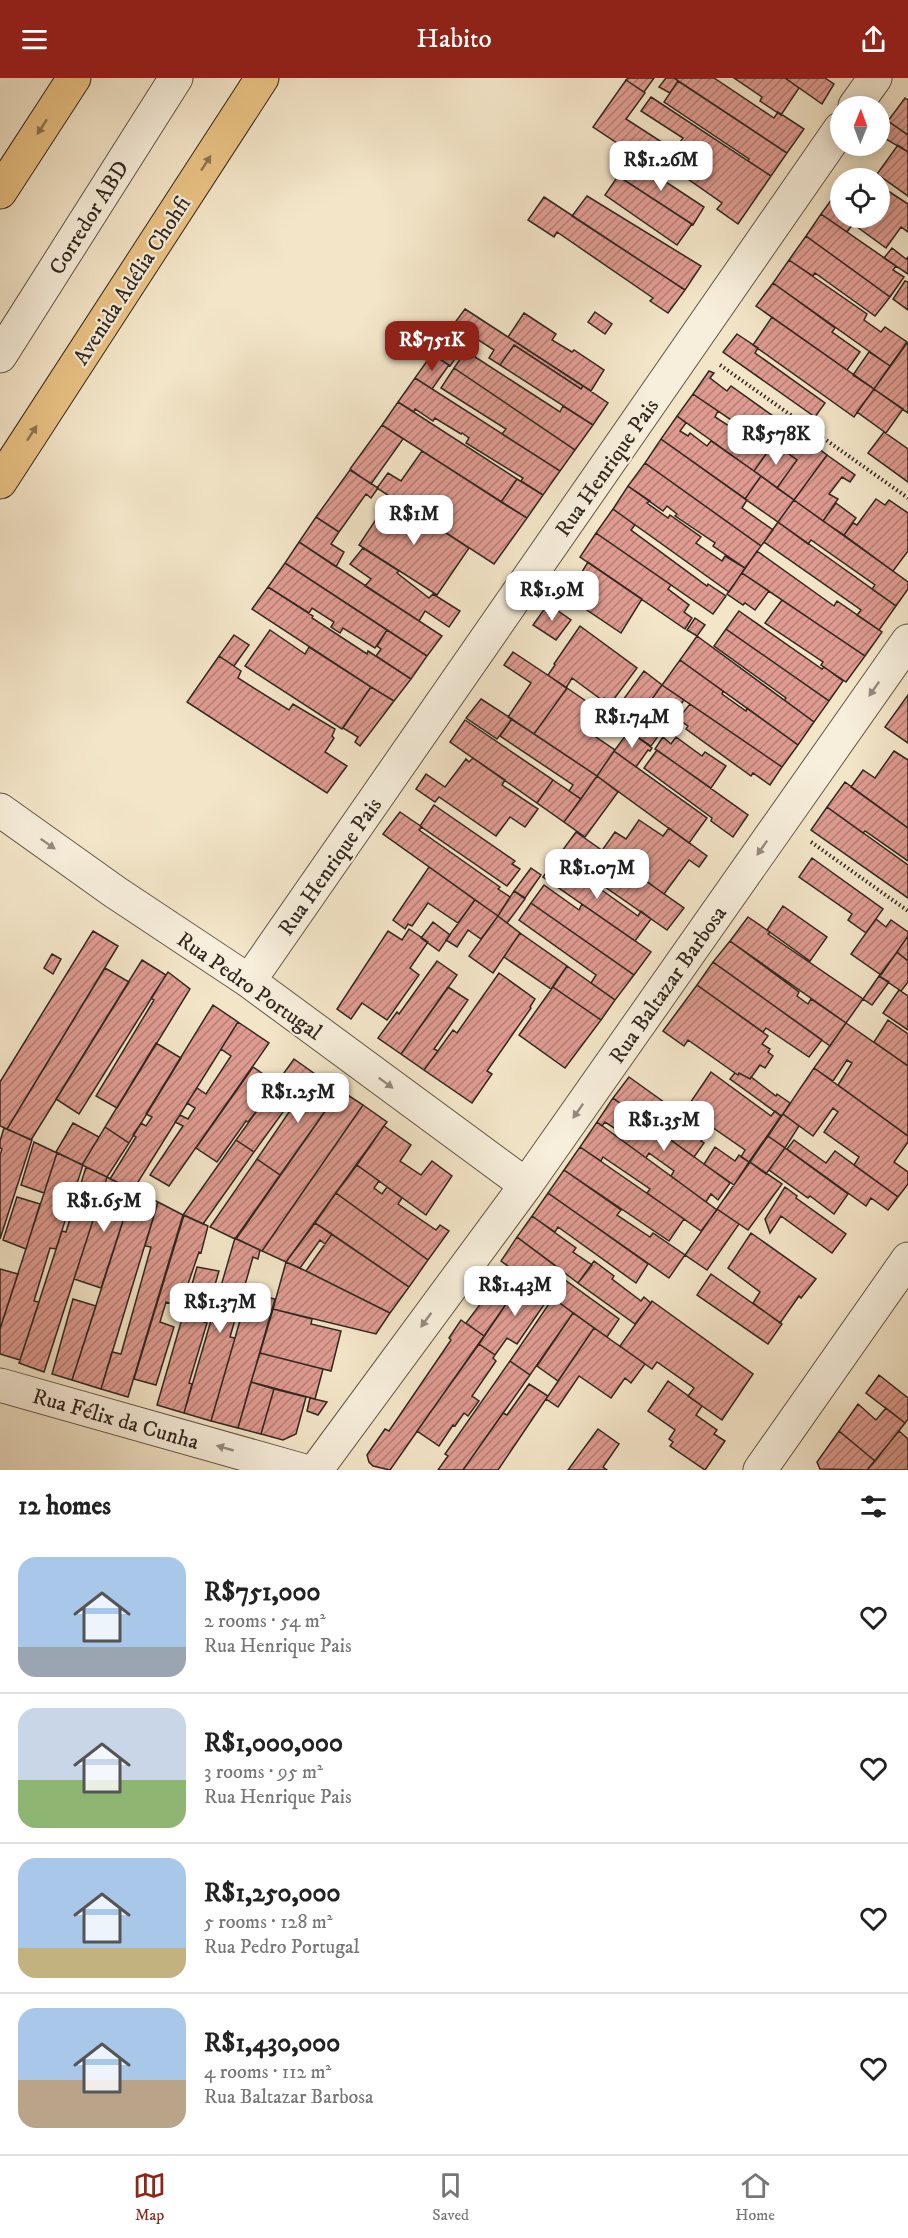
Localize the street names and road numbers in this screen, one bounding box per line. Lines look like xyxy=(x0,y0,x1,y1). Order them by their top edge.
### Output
street label: Corredor ABD xyxy=(43,156,135,280)
street label: Avenida Adélia Chohfi xyxy=(68,191,197,370)
street label: Rua Henrique Pais xyxy=(550,394,665,542)
street label: Rua Henrique Pais xyxy=(273,793,388,941)
street label: Rua Baltazar Barbosa xyxy=(604,900,733,1069)
street label: Rua Pedro Portugal xyxy=(171,926,327,1047)
street label: Rua Félix da Cunha xyxy=(29,1383,203,1456)

